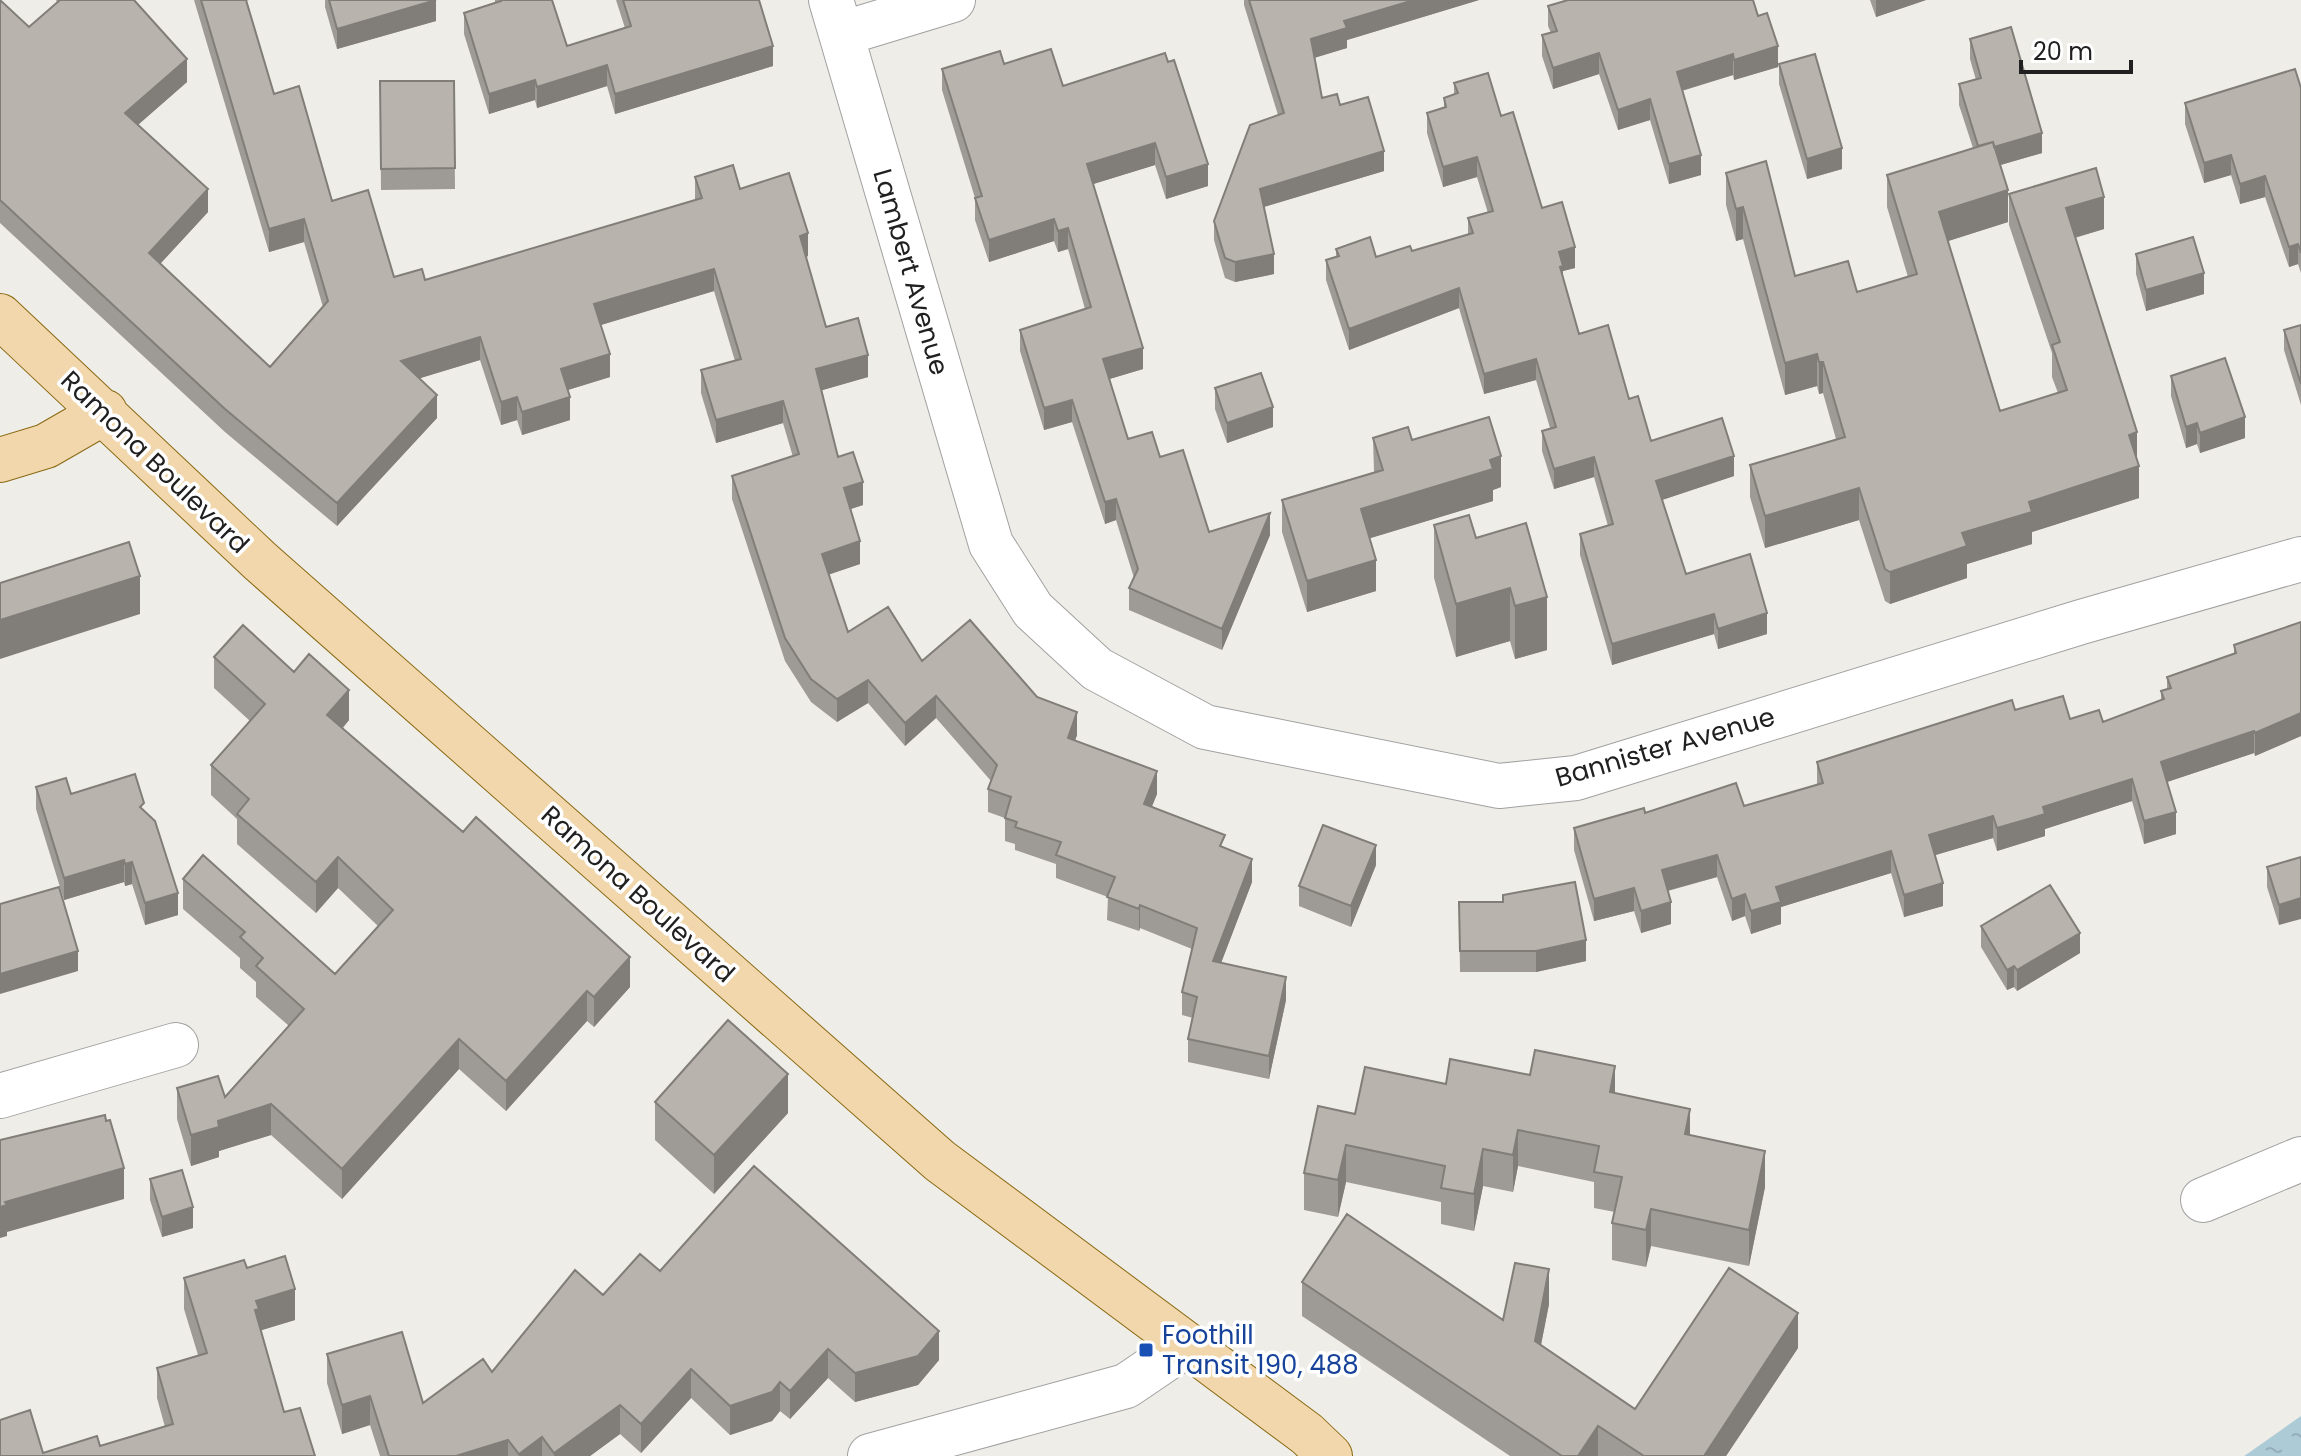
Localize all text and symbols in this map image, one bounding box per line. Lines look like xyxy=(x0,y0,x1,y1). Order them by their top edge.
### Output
scale bar xyxy=(2021,24,2131,74)
text: 20 m xyxy=(2033,35,2093,68)
street label: Lambert Avenue xyxy=(864,165,958,379)
street label: Ramona Boulevard xyxy=(53,363,257,561)
street label: Bannister Avenue xyxy=(1551,698,1779,796)
street label: Ramona Boulevard xyxy=(533,797,743,991)
place label: Foothill Transit 190, 488 xyxy=(1162,1317,1359,1383)
marker: Foothill Transit 190, 488 xyxy=(1137,1341,1155,1359)

